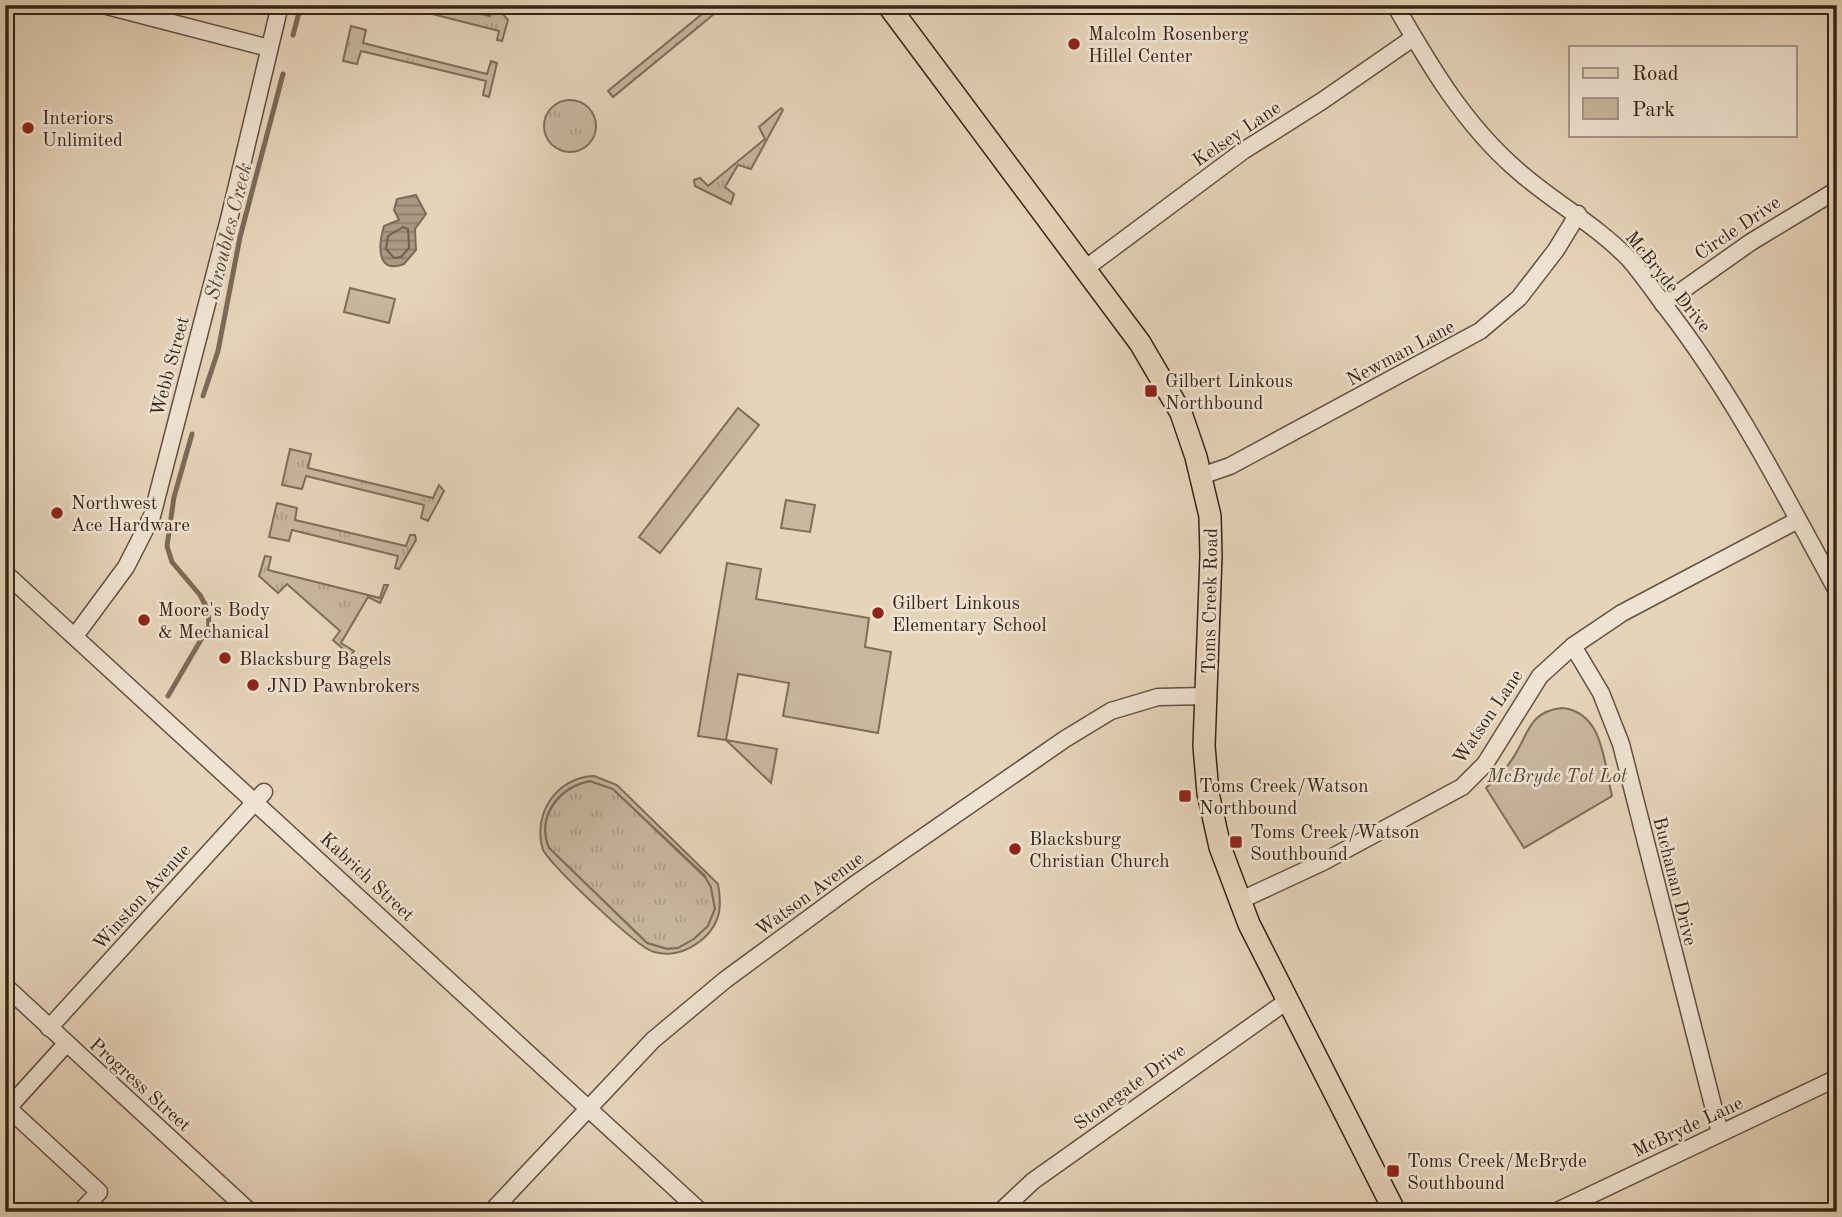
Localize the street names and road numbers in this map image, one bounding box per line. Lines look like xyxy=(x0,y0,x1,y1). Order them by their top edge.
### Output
street label: Kelsey Lane xyxy=(1190,99,1285,171)
street label: Circle Drive xyxy=(1692,194,1785,265)
street label: McBryde Drive xyxy=(1621,228,1713,337)
street label: Webb Street xyxy=(149,315,194,419)
street label: Newman Lane xyxy=(1344,318,1458,391)
street label: Toms Creek Road xyxy=(1201,528,1222,674)
street label: Watson Lane xyxy=(1451,667,1527,768)
street label: Buchanan Drive xyxy=(1648,815,1699,948)
street label: Kabrich Street xyxy=(316,830,417,926)
street label: Winston Avenue xyxy=(91,841,195,954)
street label: Watson Avenue xyxy=(753,850,868,940)
street label: Progress Street xyxy=(85,1036,194,1136)
street label: Stonegate Drive xyxy=(1071,1041,1190,1135)
street label: McBryde Lane xyxy=(1630,1094,1746,1162)

